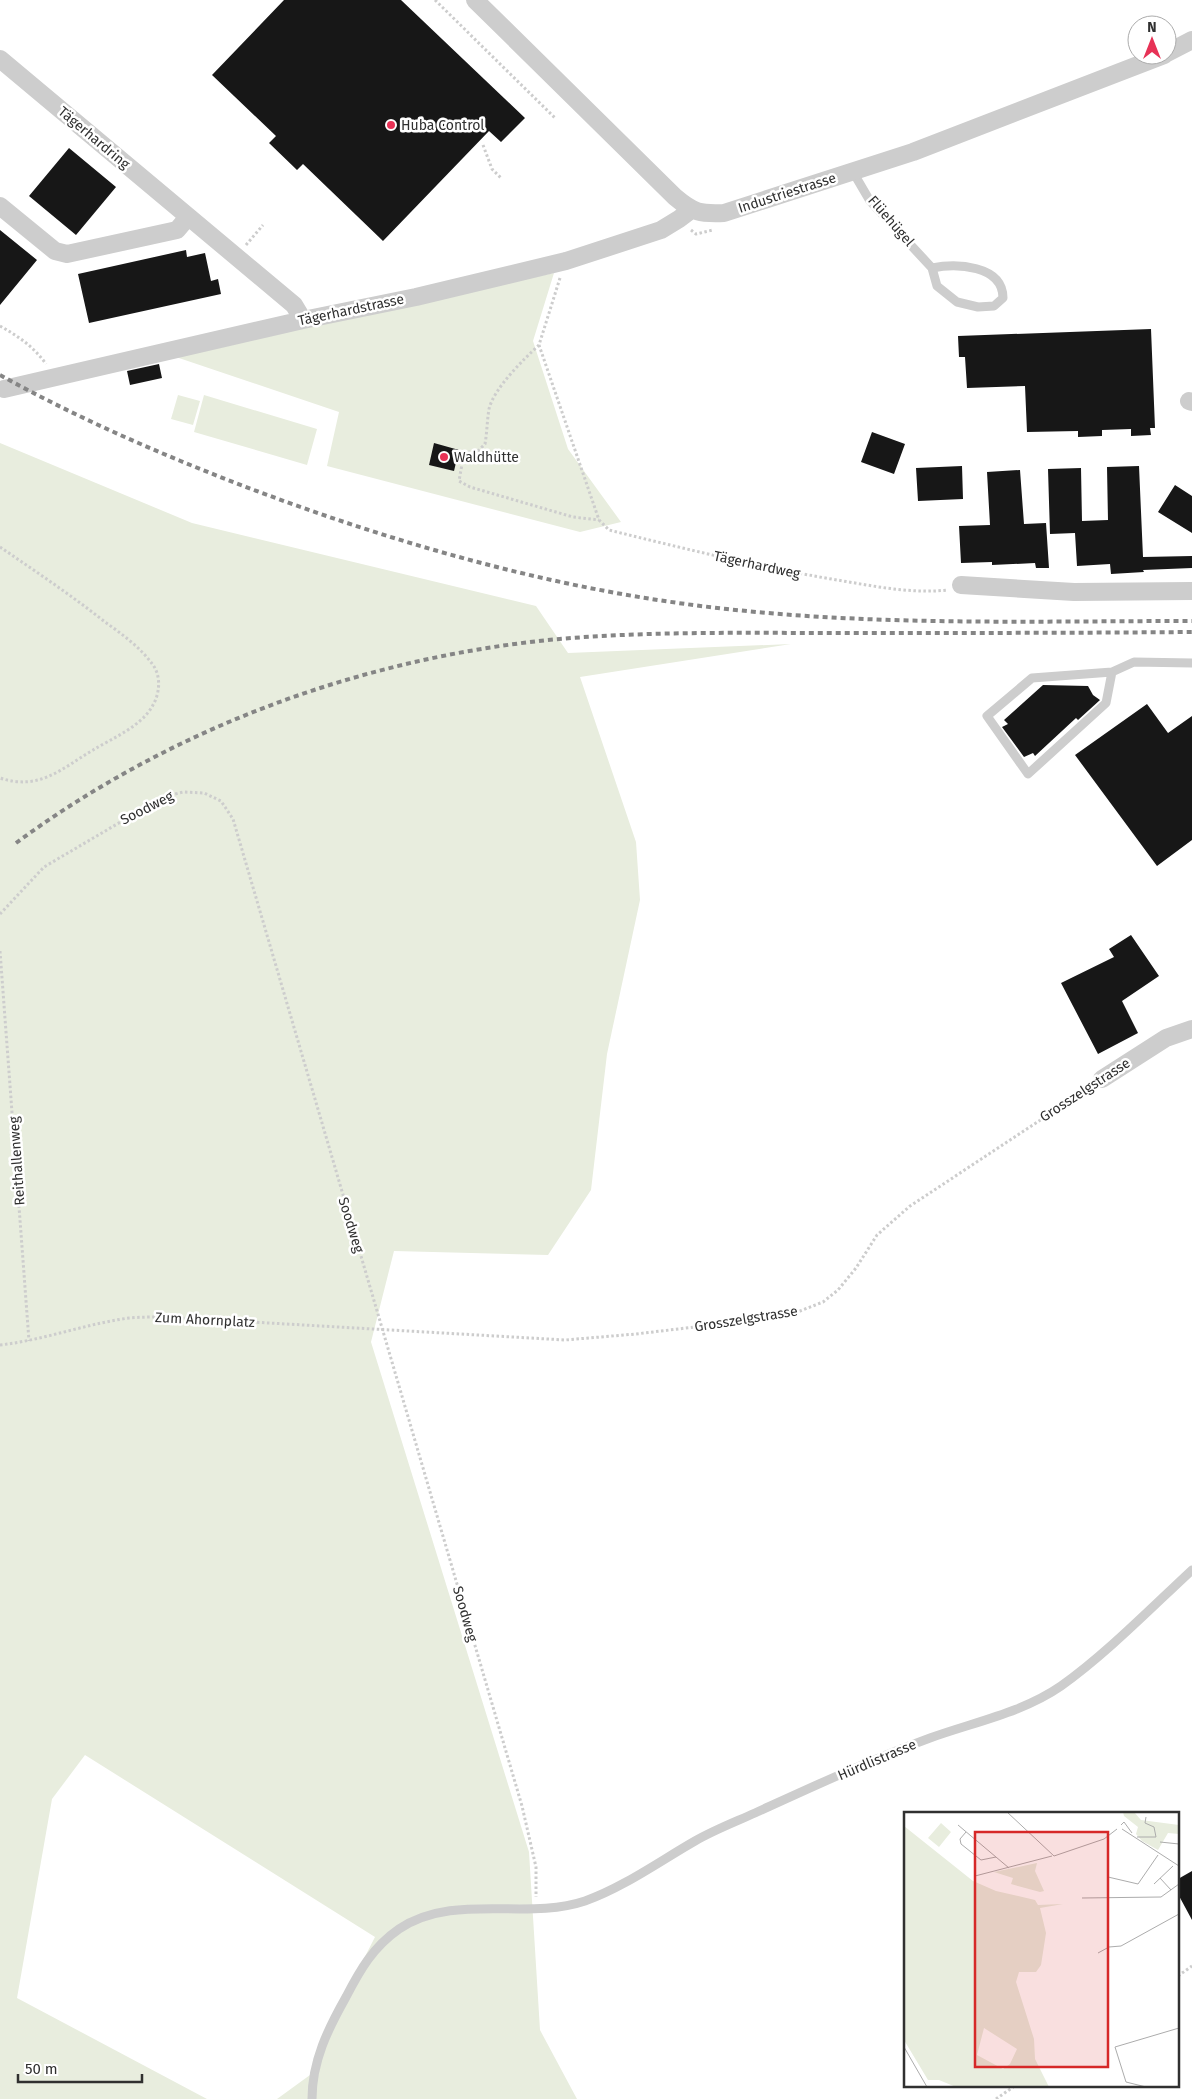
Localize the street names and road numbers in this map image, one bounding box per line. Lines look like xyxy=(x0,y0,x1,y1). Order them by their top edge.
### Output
street label: Tägerhardring xyxy=(55,103,134,173)
street label: Industriestrasse xyxy=(736,169,838,217)
street label: Flüehügel xyxy=(864,192,918,250)
street label: Tägerhardstrasse xyxy=(296,290,406,330)
street label: Tägerhardweg xyxy=(712,548,803,583)
street label: Soodweg xyxy=(118,787,177,829)
street label: Grosszelgstrasse xyxy=(1037,1054,1133,1126)
street label: Reithallenweg xyxy=(5,1115,29,1206)
street label: Soodweg xyxy=(334,1195,368,1256)
street label: Grosszelgstrasse xyxy=(693,1302,799,1336)
street label: Zum Ahornplatz xyxy=(155,1309,255,1331)
street label: Soodweg xyxy=(449,1584,481,1645)
street label: Hürdlistrasse xyxy=(835,1736,919,1784)

